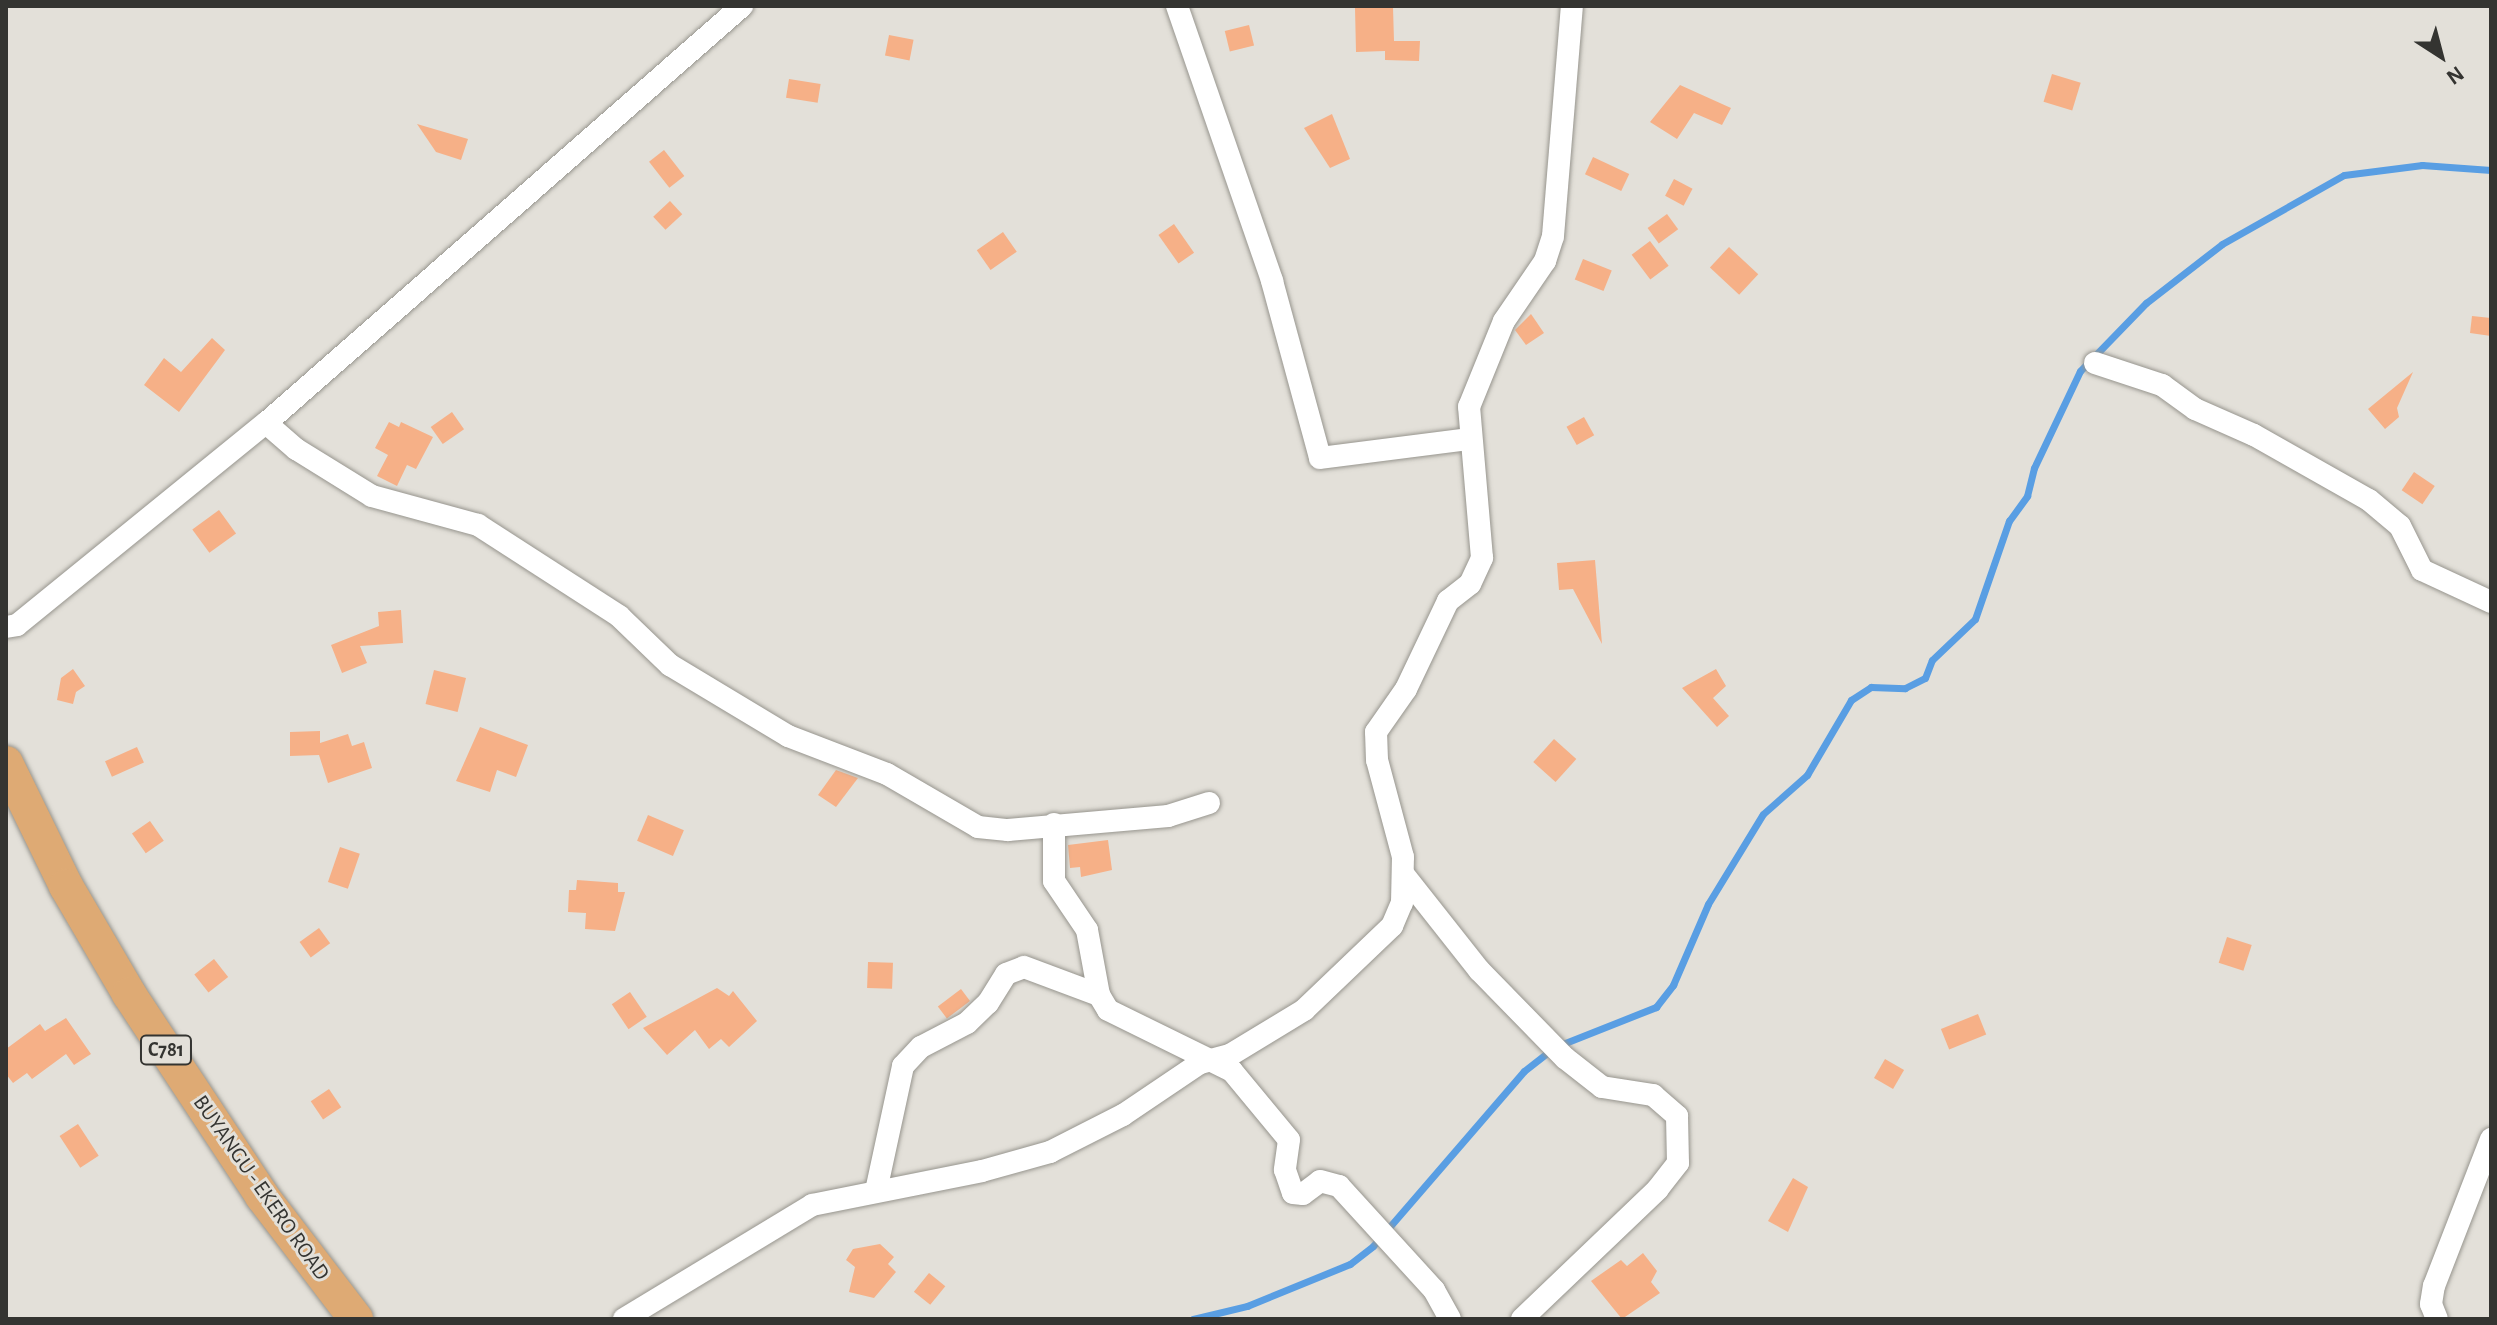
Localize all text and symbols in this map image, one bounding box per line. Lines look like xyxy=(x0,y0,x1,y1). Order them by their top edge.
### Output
north arrow xyxy=(2401,16,2481,96)
text: N xyxy=(2442,62,2468,89)
road number: C781 xyxy=(138,1034,194,1066)
street label: BUYANGU - EKERO ROAD xyxy=(187,1090,335,1286)

